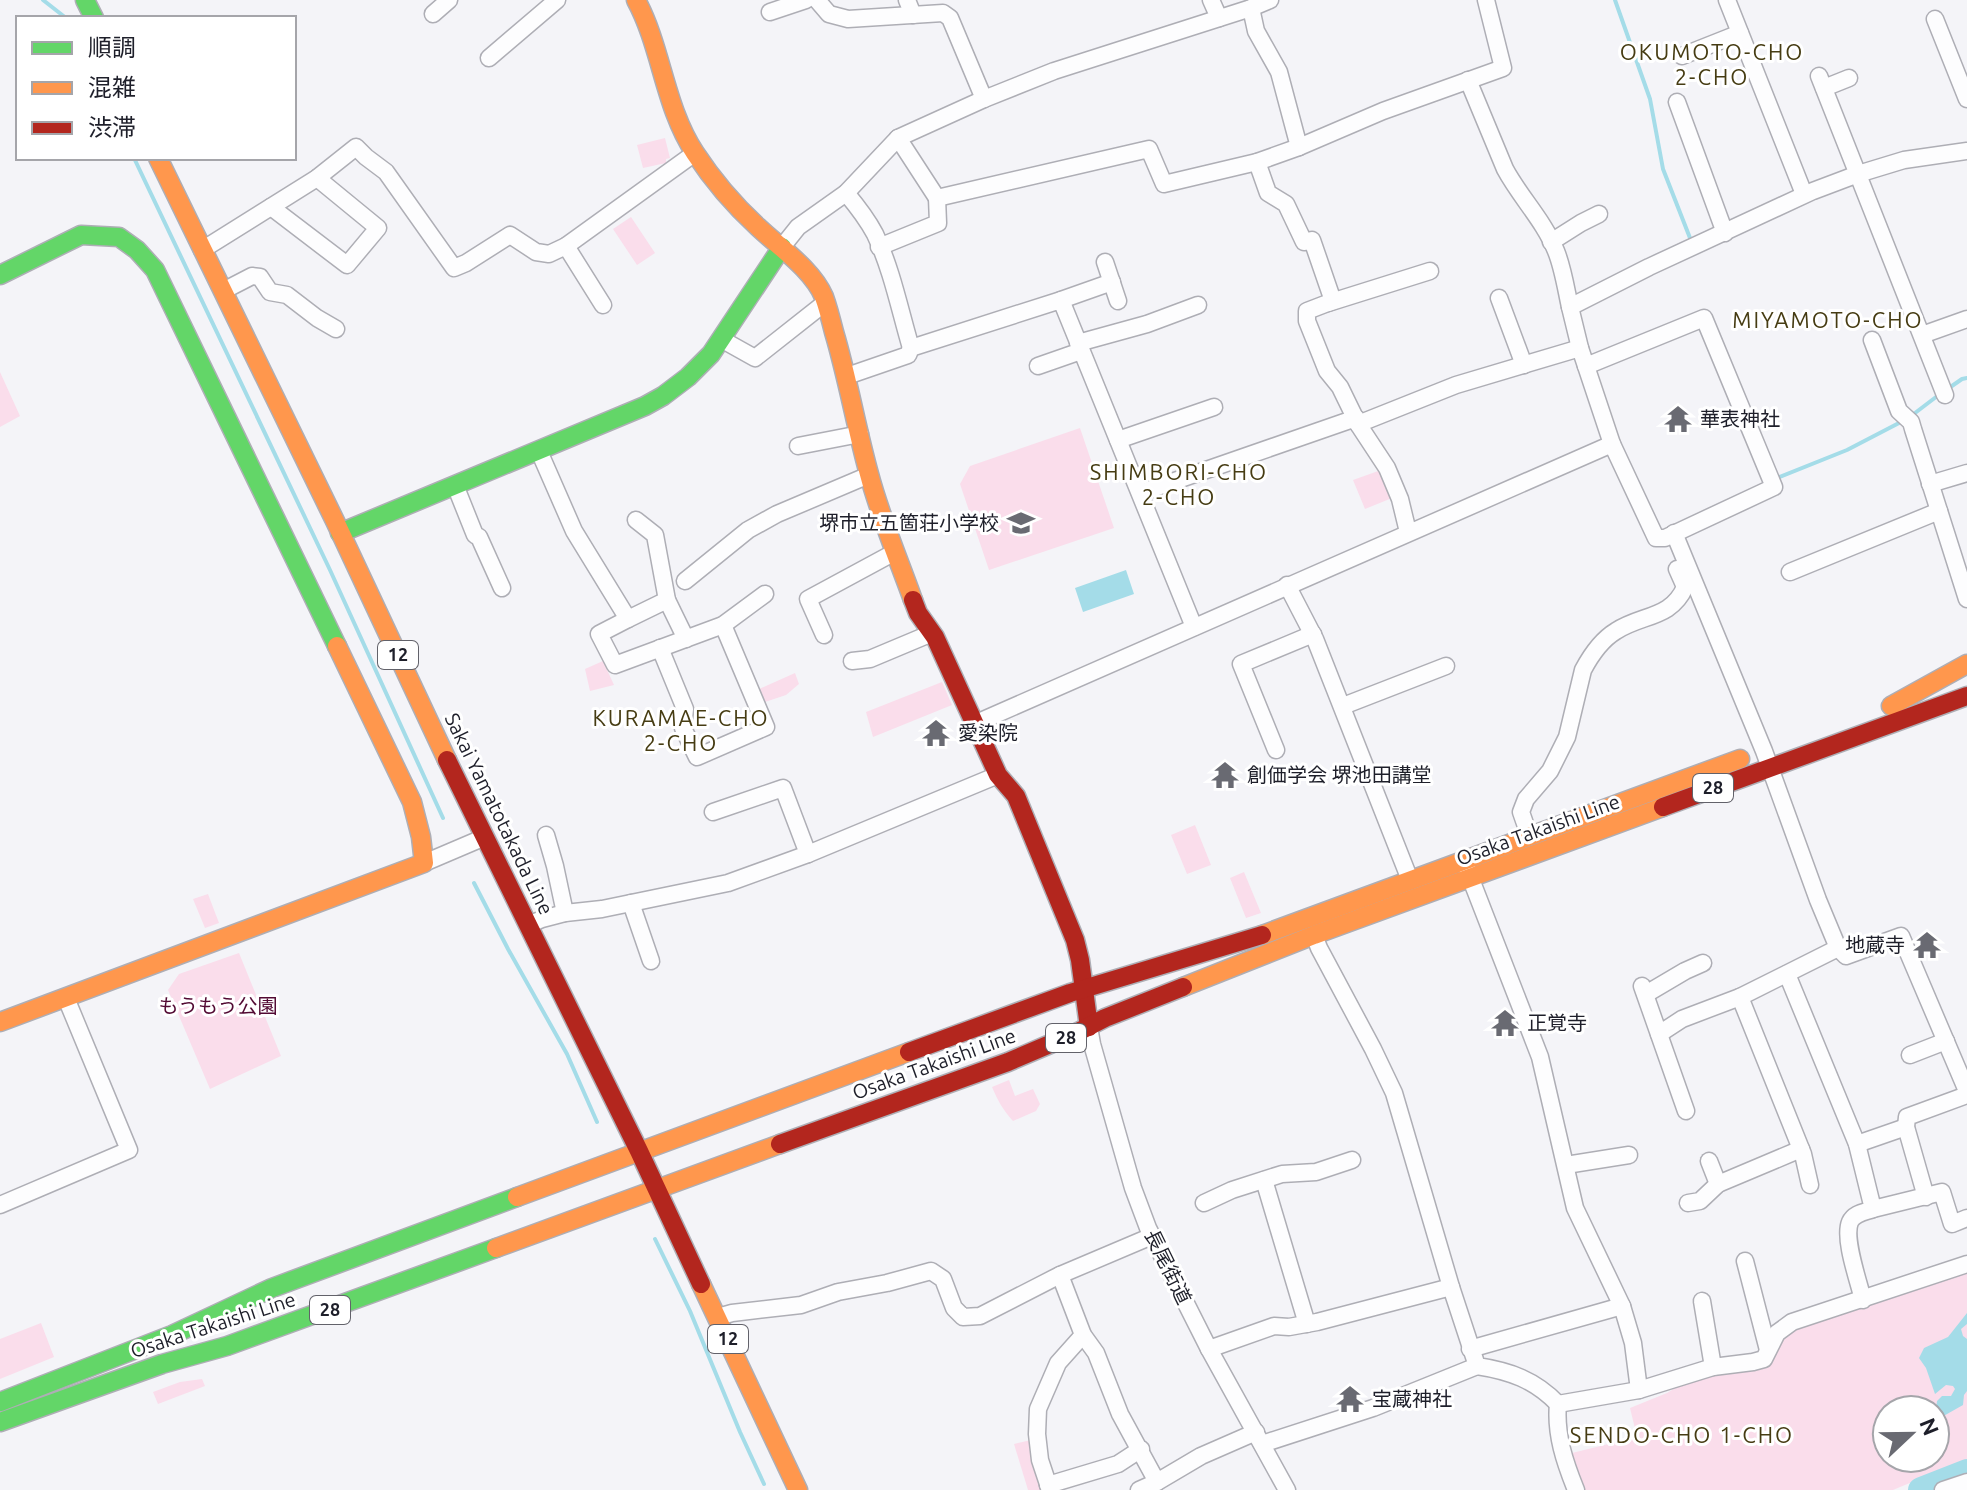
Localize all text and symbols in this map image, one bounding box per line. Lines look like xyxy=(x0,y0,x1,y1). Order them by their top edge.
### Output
legend xyxy=(16,16,296,160)
text: 順調 xyxy=(88,34,136,61)
district label: OKUMOTO-CHO 2-CHO xyxy=(1620,39,1804,89)
text: 混雑 xyxy=(88,74,136,101)
text: 渋滞 xyxy=(88,114,136,141)
district label: MIYAMOTO-CHO xyxy=(1732,307,1924,332)
temple icon: 華表神社 xyxy=(1663,404,1693,434)
place label: 華表神社 xyxy=(1700,407,1780,430)
district label: SHIMBORI-CHO 2-CHO xyxy=(1090,459,1268,509)
school or university icon: 堺市立五箇荘小学校 xyxy=(1006,508,1036,538)
place label: 堺市立五箇荘小学校 xyxy=(819,511,999,534)
road number: 12 xyxy=(378,641,418,669)
district label: KURAMAE-CHO 2-CHO xyxy=(592,705,770,755)
street label: Sakai Yamatotakada Line xyxy=(441,709,558,918)
temple icon: 愛染院 xyxy=(921,718,951,748)
place label: 愛染院 xyxy=(958,721,1018,744)
temple icon: 創価学会 堺池田講堂 xyxy=(1210,760,1240,790)
place label: 創価学会 堺池田講堂 xyxy=(1247,763,1432,786)
road number: 28 xyxy=(1693,774,1733,802)
street label: Osaka Takaishi Line xyxy=(1453,789,1623,870)
temple icon: 地蔵寺 xyxy=(1912,930,1942,960)
place label: 地蔵寺 xyxy=(1845,933,1905,956)
park label: もうもう公園 xyxy=(159,994,277,1017)
temple icon: 正覚寺 xyxy=(1490,1008,1520,1038)
place label: 正覚寺 xyxy=(1527,1011,1587,1034)
street label: Osaka Takaishi Line xyxy=(849,1023,1019,1104)
road number: 28 xyxy=(1046,1024,1086,1052)
street label: 長尾街道 xyxy=(1141,1226,1196,1308)
street label: Osaka Takaishi Line xyxy=(127,1287,298,1362)
road number: 28 xyxy=(310,1296,350,1324)
road number: 12 xyxy=(708,1325,748,1353)
temple icon: 宝蔵神社 xyxy=(1335,1384,1365,1414)
place label: 宝蔵神社 xyxy=(1372,1387,1452,1410)
north arrow xyxy=(1871,1394,1951,1474)
text: N xyxy=(1915,1414,1945,1439)
district label: SENDO-CHO 1-CHO xyxy=(1570,1422,1794,1447)

